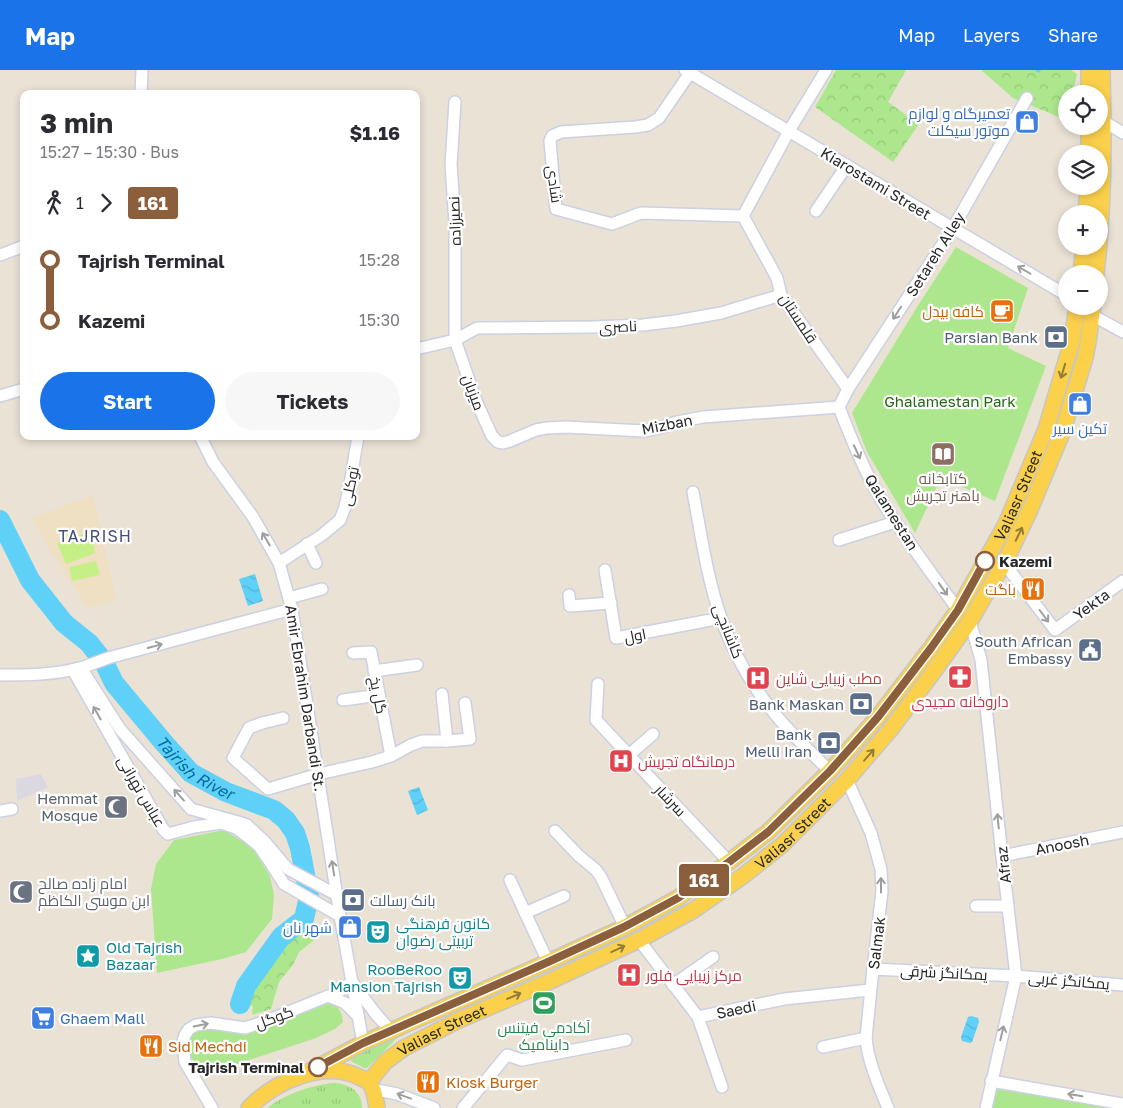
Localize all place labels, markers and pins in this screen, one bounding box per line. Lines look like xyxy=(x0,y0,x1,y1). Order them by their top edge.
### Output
place label: تعمیرگاه و لوازم موتور سیکلت xyxy=(908,104,1010,140)
shop icon: تعمیرگاه و لوازم موتور سیکلت xyxy=(1014,109,1040,135)
cafe icon: کافه بیدل xyxy=(989,298,1015,324)
place label: کافه بیدل xyxy=(922,302,984,321)
bank icon: Parsian Bank xyxy=(1043,324,1069,350)
place label: Parsian Bank xyxy=(944,328,1039,346)
shop icon: تکین سیر xyxy=(1067,391,1093,417)
place label: تکین سیر xyxy=(1052,419,1107,439)
library icon: کتابخانه باهنر تجریش xyxy=(930,441,956,467)
place label: کتابخانه باهنر تجریش xyxy=(906,469,980,506)
marker: Kazemi xyxy=(975,551,995,571)
place label: Kazemi xyxy=(999,552,1052,570)
restaurant icon: باگت xyxy=(1020,576,1046,602)
place label: باگت xyxy=(985,580,1016,598)
place label: South African Embassy xyxy=(974,632,1073,667)
public building icon: South African Embassy xyxy=(1077,637,1103,663)
pharmacy icon: داروخانه مجیدی xyxy=(947,664,973,690)
hospital icon: مطب زیبایی شاین xyxy=(745,665,771,691)
place label: مطب زیبایی شاین xyxy=(776,669,882,689)
bank icon: Bank Maskan xyxy=(848,691,874,717)
place label: داروخانه مجیدی xyxy=(911,692,1009,712)
place label: Bank Maskan xyxy=(749,695,844,713)
place label: Bank Melli Iran xyxy=(745,725,813,760)
bank icon: Bank Melli Iran xyxy=(816,730,842,756)
hospital icon: درمانگاه تجریش xyxy=(608,748,634,774)
place label: درمانگاه تجریش xyxy=(638,752,735,772)
place label: Hemmat Mosque xyxy=(37,789,98,824)
mosque icon: Hemmat Mosque xyxy=(103,794,129,820)
place label: امام زاده صالح ابن موسى الكاظم xyxy=(38,874,150,911)
mosque icon: امام زاده صالح ابن موسى الكاظم xyxy=(8,879,34,905)
bank icon: بانک رسالت xyxy=(340,887,366,913)
place label: بانک رسالت xyxy=(370,891,436,910)
shop icon: شهر نان xyxy=(337,914,363,940)
place label: کانون فرهنگی تربیتی رضوان xyxy=(396,914,490,951)
place label: شهر نان xyxy=(283,918,332,938)
theatre icon: کانون فرهنگی تربیتی رضوان xyxy=(365,919,391,945)
place label: Old Tajrish Bazaar xyxy=(106,938,182,973)
place icon: Old Tajrish Bazaar xyxy=(75,943,101,969)
place label: RooBeRoo Mansion Tajrish xyxy=(330,960,442,995)
hospital icon: مرکز زیبایی فلور xyxy=(616,962,642,988)
theatre icon: RooBeRoo Mansion Tajrish xyxy=(447,965,473,991)
place label: مرکز زیبایی فلور xyxy=(645,966,742,986)
sports icon: آکادمی فیتنس داینامیک xyxy=(531,990,557,1016)
supermarket icon: Ghaem Mall xyxy=(30,1005,56,1031)
place label: Ghaem Mall xyxy=(60,1009,145,1027)
place label: آکادمی فیتنس داینامیک xyxy=(498,1018,590,1053)
restaurant icon: Sid Mechdi xyxy=(138,1033,164,1059)
place label: Sid Mechdi xyxy=(168,1037,247,1055)
marker: Tajrish Terminal xyxy=(308,1057,328,1077)
place label: Tajrish Terminal xyxy=(188,1058,304,1076)
restaurant icon: Kiosk Burger xyxy=(415,1069,441,1095)
place label: Kiosk Burger xyxy=(446,1073,538,1091)

